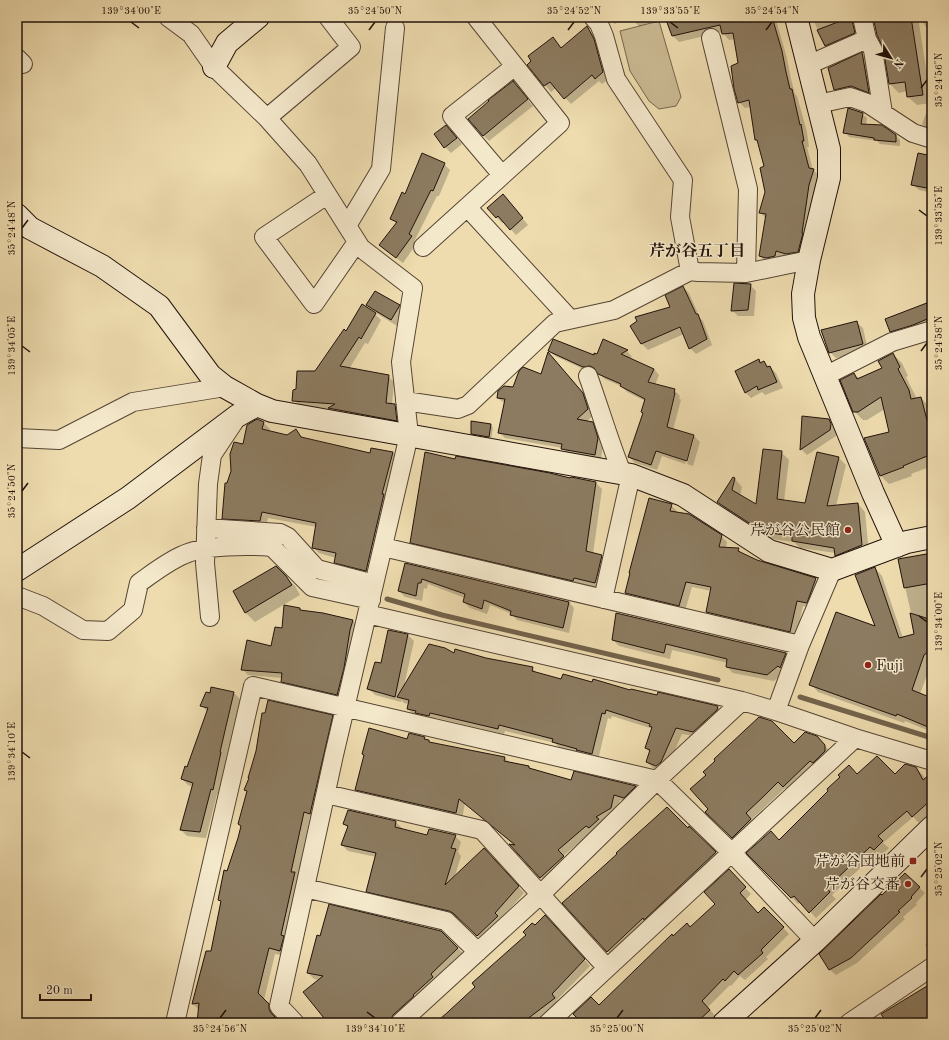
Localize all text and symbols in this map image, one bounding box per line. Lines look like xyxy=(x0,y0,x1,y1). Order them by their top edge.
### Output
text: 139°34'00"E xyxy=(101,6,161,16)
text: 35°24'50"N xyxy=(348,6,403,16)
text: 35°24'52"N xyxy=(547,6,602,16)
text: 139°33'55"E xyxy=(640,6,700,16)
text: 35°24'54"N xyxy=(745,6,800,16)
north arrow xyxy=(871,38,911,78)
text: 35°24'56"N xyxy=(934,52,944,107)
text: N xyxy=(891,56,905,70)
text: 139°33'55"E xyxy=(934,186,944,246)
text: 35°24'48"N xyxy=(7,200,17,255)
district label: 芹が谷五丁目 xyxy=(649,242,745,260)
text: 35°24'58"N xyxy=(934,315,944,370)
text: 139°34'05"E xyxy=(7,316,17,376)
text: 35°24'50"N xyxy=(7,463,17,518)
place label: 芹が谷公民館 xyxy=(750,522,840,539)
marker: 芹が谷公民館 xyxy=(843,525,853,535)
text: 139°34'00"E xyxy=(934,592,944,652)
place label: Fuji xyxy=(876,659,903,674)
marker: Fuji xyxy=(863,660,873,670)
text: 139°34'10"E xyxy=(7,722,17,782)
text: 35°25'02"N xyxy=(934,841,944,896)
place label: 芹が谷団地前 xyxy=(815,853,905,870)
marker: 芹が谷団地前 xyxy=(908,856,918,866)
place label: 芹が谷交番 xyxy=(825,876,900,893)
marker: 芹が谷交番 xyxy=(903,879,913,889)
scale bar xyxy=(40,976,91,1002)
text: 20 m xyxy=(46,985,73,997)
text: 35°24'56"N xyxy=(193,1024,248,1034)
text: 139°34'10"E xyxy=(345,1024,405,1034)
text: 35°25'00"N xyxy=(590,1024,645,1034)
text: 35°25'02"N xyxy=(788,1024,843,1034)

